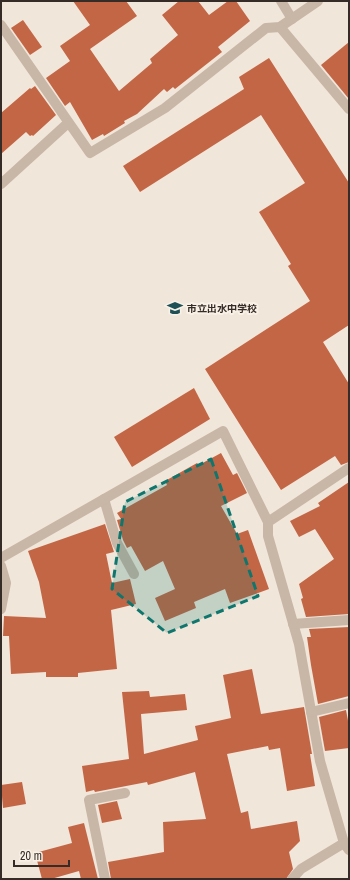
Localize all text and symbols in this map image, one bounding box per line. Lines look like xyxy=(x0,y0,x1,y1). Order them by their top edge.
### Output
school or university icon: 市立出水中学校 xyxy=(166,299,184,317)
place label: 市立出水中学校 xyxy=(187,302,257,315)
scale bar xyxy=(14,842,69,868)
text: 20 m xyxy=(20,848,42,864)

